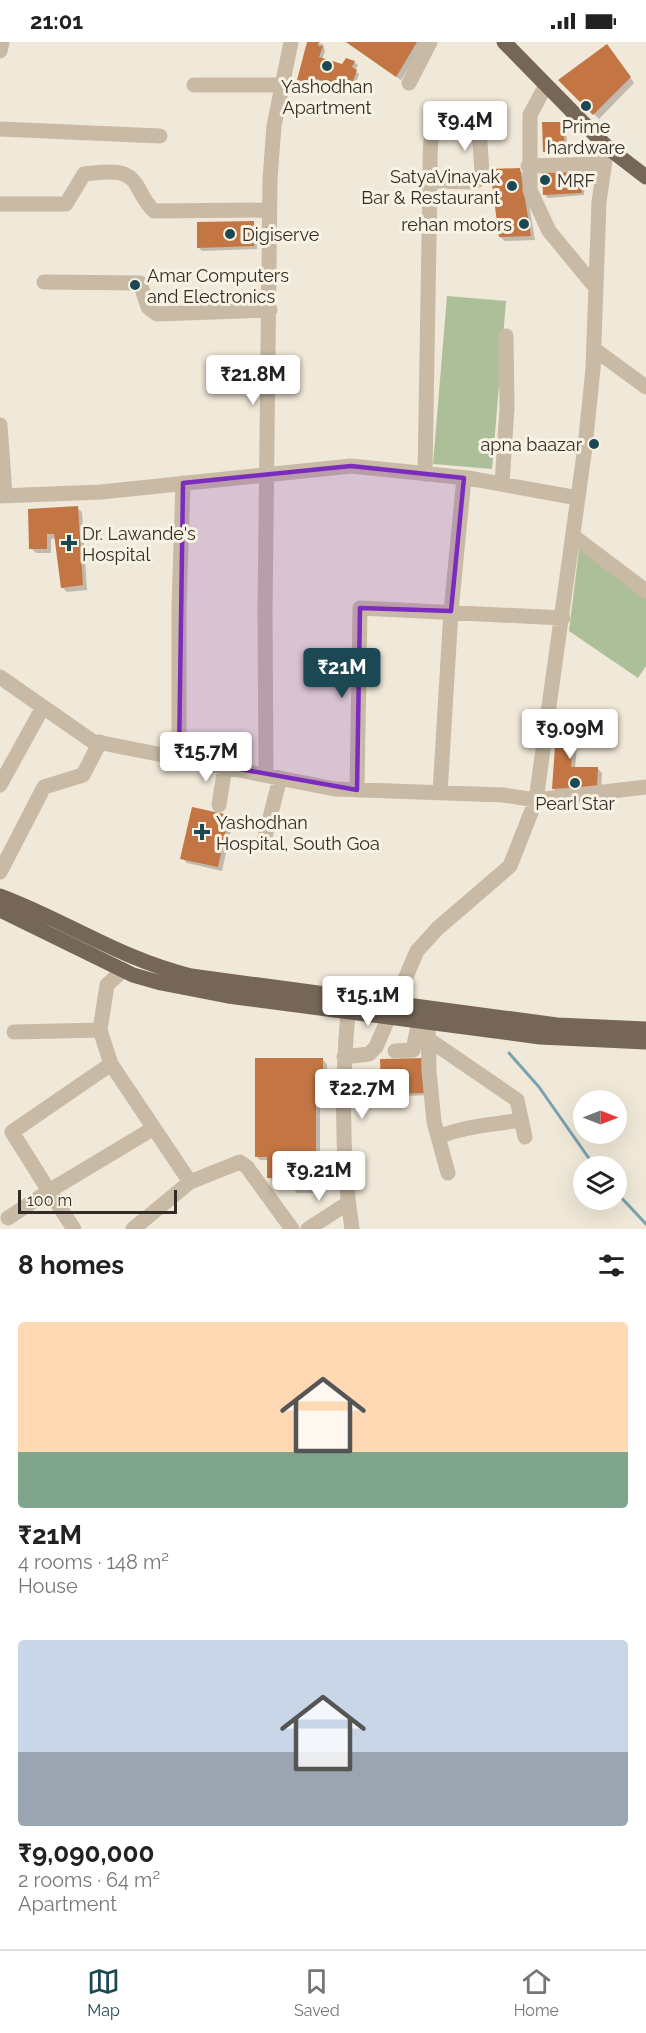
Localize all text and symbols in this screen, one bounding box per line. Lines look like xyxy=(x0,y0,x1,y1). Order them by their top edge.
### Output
text: 21:01 xyxy=(30,8,83,34)
marker: Yashodhan Apartment xyxy=(320,59,334,73)
place label: Yashodhan Apartment xyxy=(281,76,373,118)
marker: Prime hardware xyxy=(579,99,593,113)
pin: ₹9.4M xyxy=(423,101,507,152)
text: ₹9.4M xyxy=(437,108,493,132)
place label: Prime hardware xyxy=(547,116,626,158)
place label: SatyaVinayak Bar & Restaurant xyxy=(361,166,500,208)
place label: MRF xyxy=(557,170,595,191)
marker: MRF xyxy=(538,173,552,187)
marker: SatyaVinayak Bar & Restaurant xyxy=(505,179,519,193)
place label: rehan motors xyxy=(401,214,512,235)
marker: rehan motors xyxy=(517,217,531,231)
place label: Digiserve xyxy=(242,224,320,245)
marker: Digiserve xyxy=(223,227,237,241)
place label: Amar Computers and Electronics xyxy=(147,265,289,307)
marker: Amar Computers and Electronics xyxy=(128,278,142,292)
pin: ₹21.8M xyxy=(204,355,302,406)
text: ₹21.8M xyxy=(220,362,286,386)
place label: apna baazar xyxy=(480,434,583,455)
marker: apna baazar xyxy=(587,437,601,451)
place label: Dr. Lawande's Hospital xyxy=(82,523,196,565)
marker: Dr. Lawande's Hospital xyxy=(60,534,78,552)
pin: ₹21M xyxy=(306,648,378,699)
text: ₹21M xyxy=(317,655,367,679)
pin: ₹9.09M xyxy=(521,709,619,760)
text: ₹9.09M xyxy=(536,716,604,740)
pin: ₹15.7M xyxy=(157,732,255,783)
text: ₹15.7M xyxy=(174,739,238,763)
marker: Pearl Star xyxy=(568,776,582,790)
place label: Pearl Star xyxy=(535,793,615,814)
place label: Yashodhan Hospital, South Goa xyxy=(216,812,380,854)
marker: Yashodhan Hospital, South Goa xyxy=(193,823,211,841)
pin: ₹15.1M xyxy=(319,976,417,1027)
text: ₹15.1M xyxy=(336,983,400,1007)
pin: ₹22.7M xyxy=(313,1069,411,1120)
text: ₹22.7M xyxy=(329,1076,395,1100)
north arrow xyxy=(573,1090,627,1144)
map controls xyxy=(573,1090,627,1210)
pin: ₹9.21M xyxy=(270,1151,368,1202)
button: layers xyxy=(573,1156,627,1210)
text: ₹9.21M xyxy=(286,1158,352,1182)
scale bar xyxy=(18,1187,177,1214)
text: 100 m xyxy=(27,1191,72,1210)
icon: filters xyxy=(595,1249,628,1282)
text: 8 homes xyxy=(18,1250,124,1280)
icon: home xyxy=(269,1361,377,1469)
text: ₹21M xyxy=(18,1520,82,1550)
text: 4 rooms · 148 m² xyxy=(18,1550,169,1574)
text: House xyxy=(18,1574,78,1598)
icon: home xyxy=(269,1679,377,1787)
text: ₹9,090,000 xyxy=(18,1838,154,1868)
text: 2 rooms · 64 m² xyxy=(18,1868,160,1892)
text: Apartment xyxy=(18,1892,117,1916)
tab: Map xyxy=(87,1965,120,2020)
tab: Saved xyxy=(294,1965,340,2020)
tab: Home xyxy=(514,1965,559,2020)

